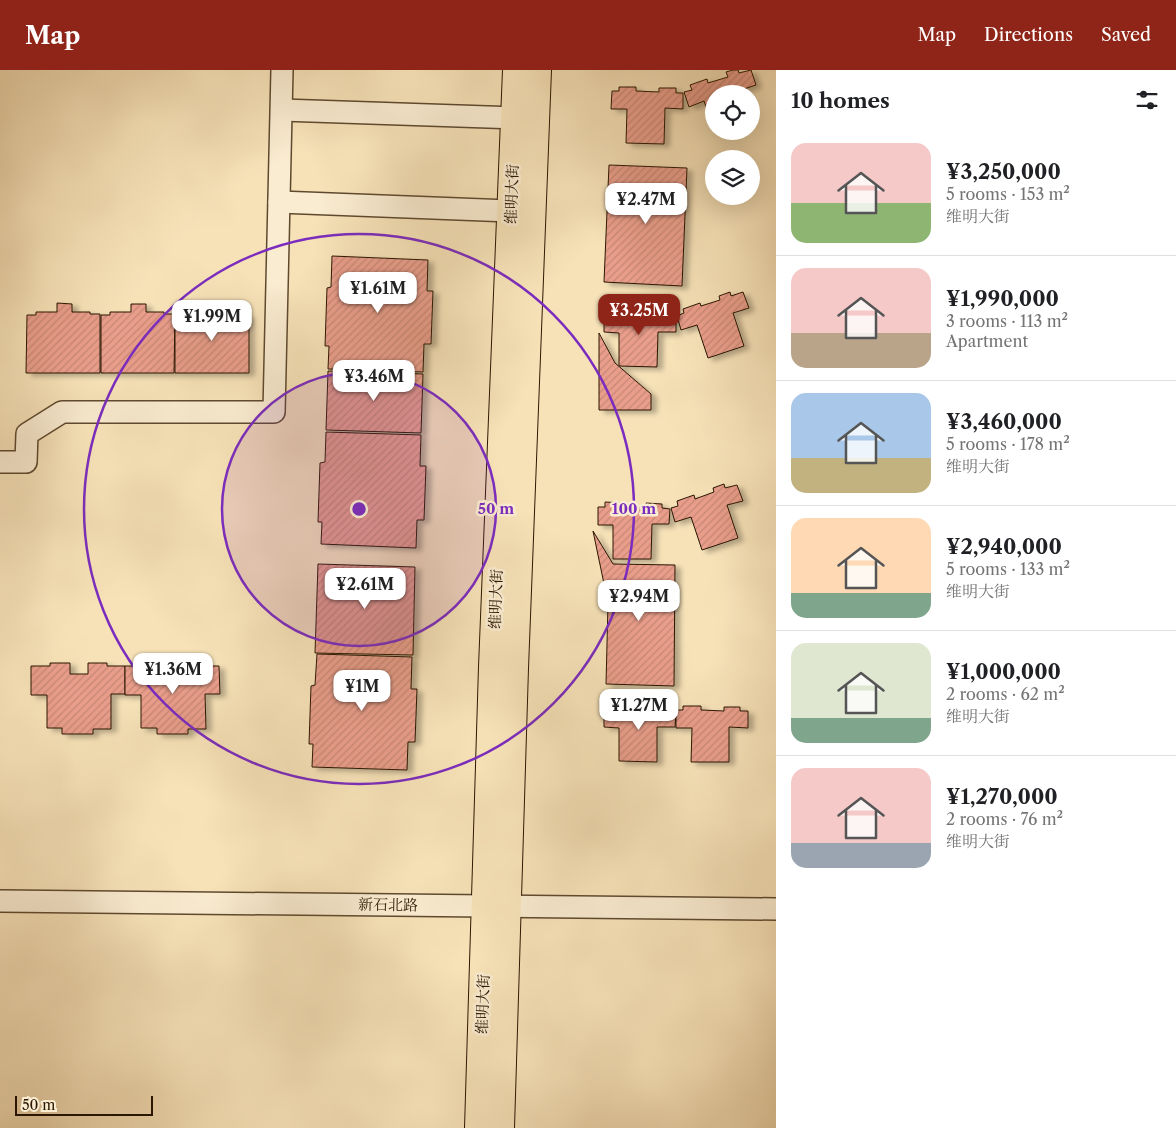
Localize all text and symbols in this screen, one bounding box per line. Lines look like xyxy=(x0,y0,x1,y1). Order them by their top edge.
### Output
text: Map xyxy=(25,21,80,50)
text: Map xyxy=(917,24,956,46)
text: Directions xyxy=(984,24,1073,46)
text: Saved xyxy=(1101,24,1151,46)
map controls xyxy=(705,85,760,205)
button: locate xyxy=(705,85,760,140)
icon: filters xyxy=(1133,86,1161,114)
text: 10 homes xyxy=(791,88,890,113)
button: layers xyxy=(705,150,760,205)
text: ¥3,250,000 xyxy=(946,159,1061,184)
icon: home xyxy=(831,163,891,223)
street label: 维明大街 xyxy=(501,164,522,224)
pin: ¥2.47M xyxy=(605,182,687,225)
text: 5 rooms · 153 m² xyxy=(946,184,1070,204)
text: ¥2.47M xyxy=(616,189,676,209)
text: 维明大街 xyxy=(946,206,1010,226)
pin: ¥1.61M xyxy=(337,272,419,314)
text: ¥1.61M xyxy=(350,278,406,298)
text: ¥1,990,000 xyxy=(946,286,1059,311)
icon: home xyxy=(831,288,891,348)
pin: ¥3.25M xyxy=(598,294,680,336)
pin: ¥1.99M xyxy=(171,300,253,342)
text: ¥3.25M xyxy=(609,300,669,320)
text: ¥1.99M xyxy=(183,306,241,326)
text: 3 rooms · 113 m² xyxy=(946,311,1068,331)
text: Apartment xyxy=(946,331,1028,351)
pin: ¥3.46M xyxy=(333,360,415,402)
text: ¥3.46M xyxy=(344,366,404,386)
text: ¥3,460,000 xyxy=(946,409,1062,434)
icon: home xyxy=(831,413,891,473)
text: 5 rooms · 178 m² xyxy=(946,434,1070,454)
text: 维明大街 xyxy=(946,456,1010,476)
text: 50 m xyxy=(478,499,514,518)
text: 100 m xyxy=(612,499,656,518)
centre of rings xyxy=(350,500,368,518)
text: ¥2,940,000 xyxy=(946,534,1062,559)
icon: home xyxy=(831,538,891,598)
text: 5 rooms · 133 m² xyxy=(946,559,1070,579)
pin: ¥2.61M xyxy=(324,568,406,610)
street label: 维明大街 xyxy=(485,569,506,629)
text: ¥2.61M xyxy=(336,574,394,594)
pin: ¥2.94M xyxy=(598,580,680,622)
text: 维明大街 xyxy=(946,581,1010,601)
text: ¥2.94M xyxy=(609,586,669,606)
pin: ¥1.36M xyxy=(132,652,214,695)
text: ¥1.36M xyxy=(144,659,202,679)
text: ¥1,000,000 xyxy=(946,659,1061,684)
icon: home xyxy=(831,663,891,723)
pin: ¥1M xyxy=(338,670,386,712)
text: ¥1M xyxy=(344,676,380,696)
text: 2 rooms · 62 m² xyxy=(946,684,1065,704)
pin: ¥1.27M xyxy=(598,688,680,731)
text: ¥1.27M xyxy=(610,695,668,715)
text: 维明大街 xyxy=(946,706,1010,726)
text: ¥1,270,000 xyxy=(946,784,1058,809)
icon: home xyxy=(831,788,891,848)
text: 2 rooms · 76 m² xyxy=(946,809,1063,829)
text: 维明大街 xyxy=(946,831,1010,851)
street label: 新石北路 xyxy=(358,894,418,915)
street label: 维明大街 xyxy=(472,974,493,1034)
scale bar xyxy=(15,1093,152,1116)
text: 50 m xyxy=(22,1096,55,1114)

